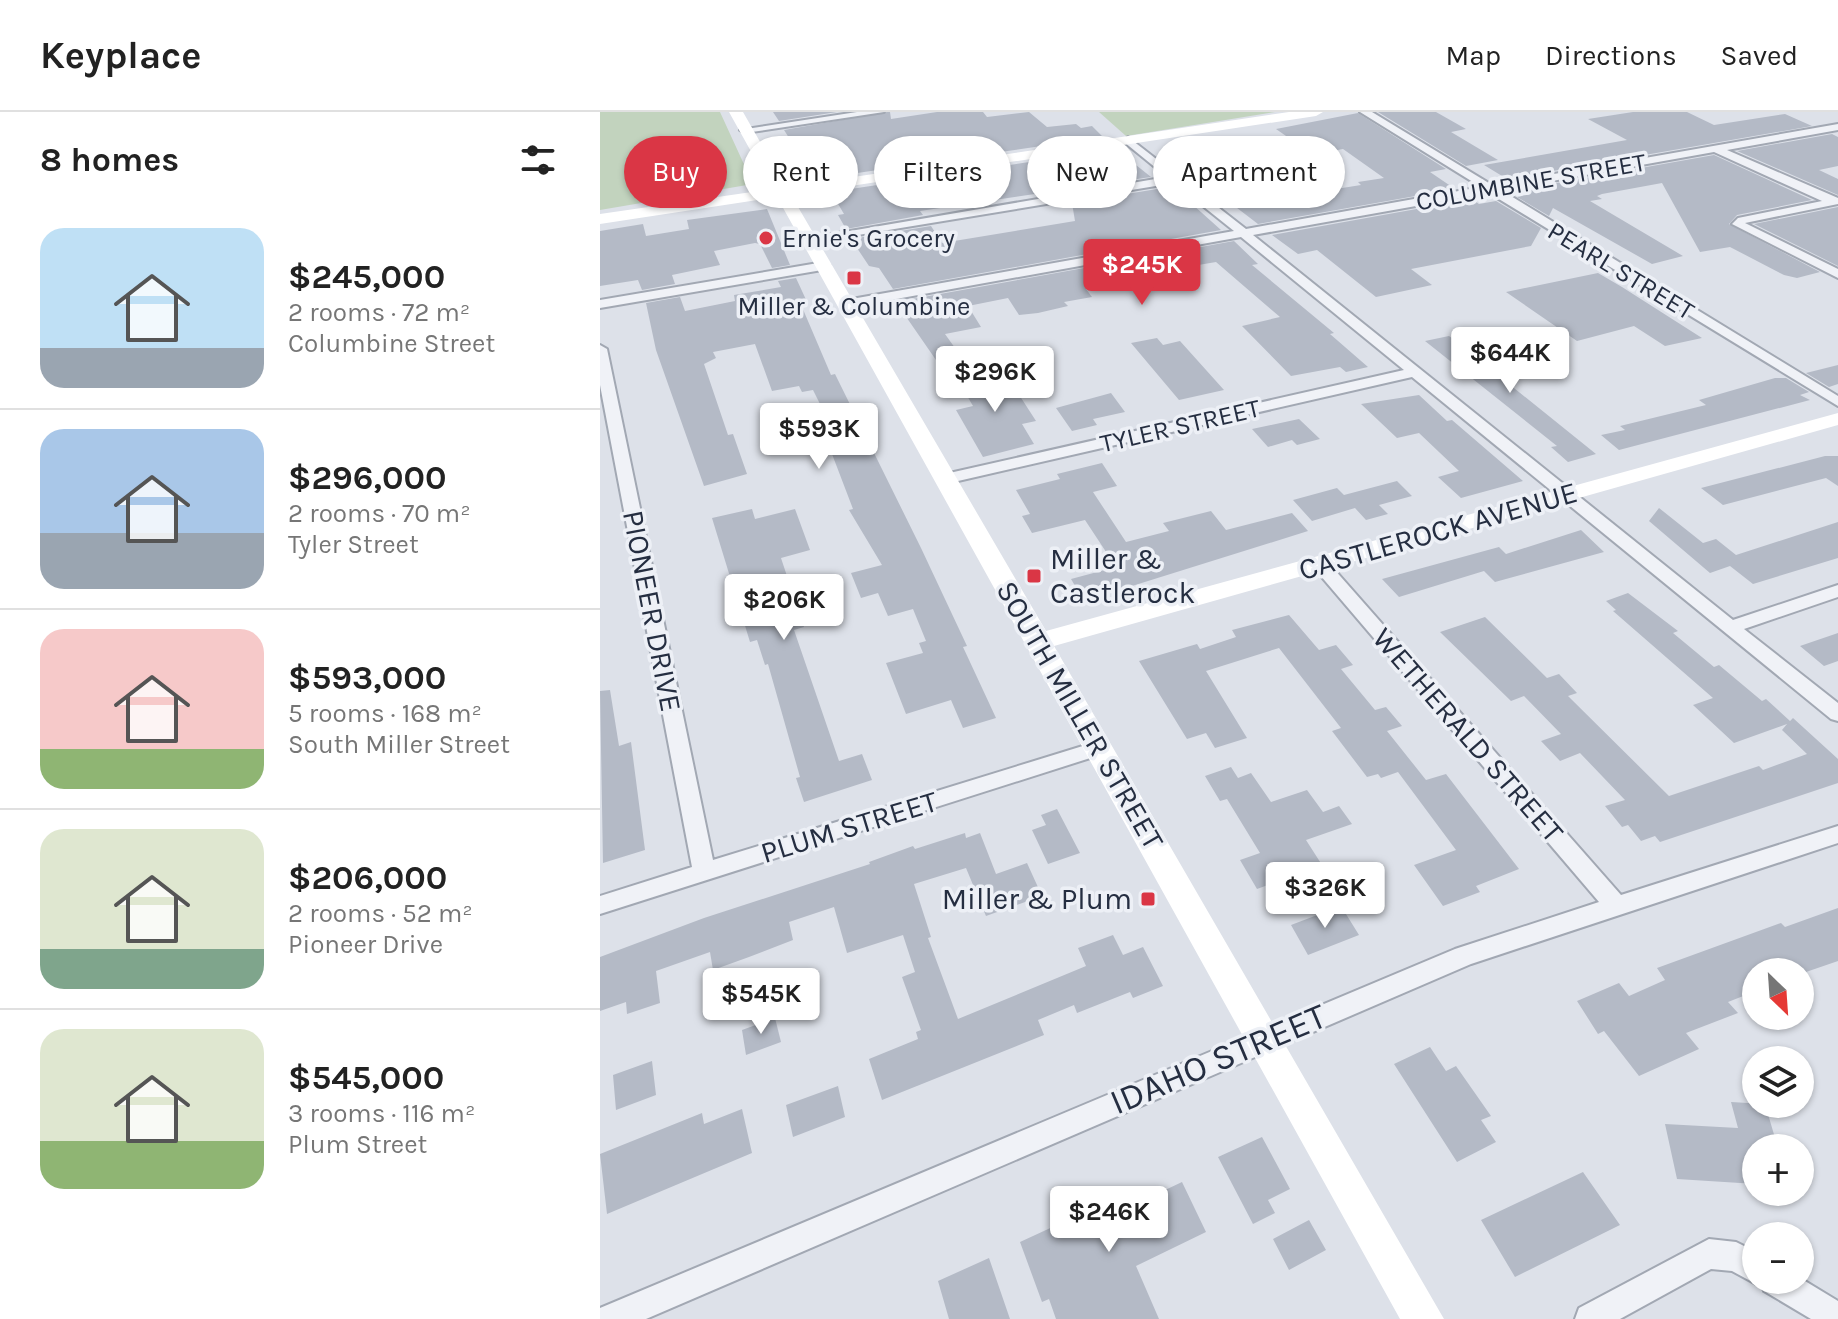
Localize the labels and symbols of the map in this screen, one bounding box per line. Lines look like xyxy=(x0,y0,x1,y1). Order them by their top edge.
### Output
street label: COLUMBINE STREET xyxy=(1414,147,1648,217)
street label: PEARL STREET xyxy=(1542,215,1700,327)
place label: Ernie's Grocery xyxy=(782,223,955,254)
marker: Ernie's Grocery xyxy=(757,229,775,247)
pin: $245K xyxy=(1086,239,1198,307)
marker: Miller & Columbine xyxy=(845,269,863,287)
place label: Miller & Columbine xyxy=(738,291,970,322)
pin: $644K xyxy=(1454,327,1566,395)
pin: $296K xyxy=(939,346,1051,414)
street label: TYLER STREET xyxy=(1097,393,1263,459)
pin: $593K xyxy=(763,403,875,471)
street label: CASTLEROCK AVENUE xyxy=(1294,474,1582,588)
street label: PIONEER DRIVE xyxy=(615,507,689,715)
place label: Miller & Castlerock xyxy=(1050,541,1195,611)
marker: Miller & Castlerock xyxy=(1025,567,1043,585)
pin: $206K xyxy=(728,574,840,642)
street label: SOUTH MILLER STREET xyxy=(988,574,1172,856)
street label: WETHERALD STREET xyxy=(1365,620,1571,850)
street label: PLUM STREET xyxy=(756,783,942,871)
pin: $326K xyxy=(1269,862,1381,930)
place label: Miller & Plum xyxy=(942,881,1132,917)
marker: Miller & Plum xyxy=(1139,890,1157,908)
north arrow xyxy=(1742,958,1814,1030)
pin: $545K xyxy=(705,968,817,1036)
street label: IDAHO STREET xyxy=(1104,995,1332,1123)
pin: $246K xyxy=(1053,1186,1165,1254)

